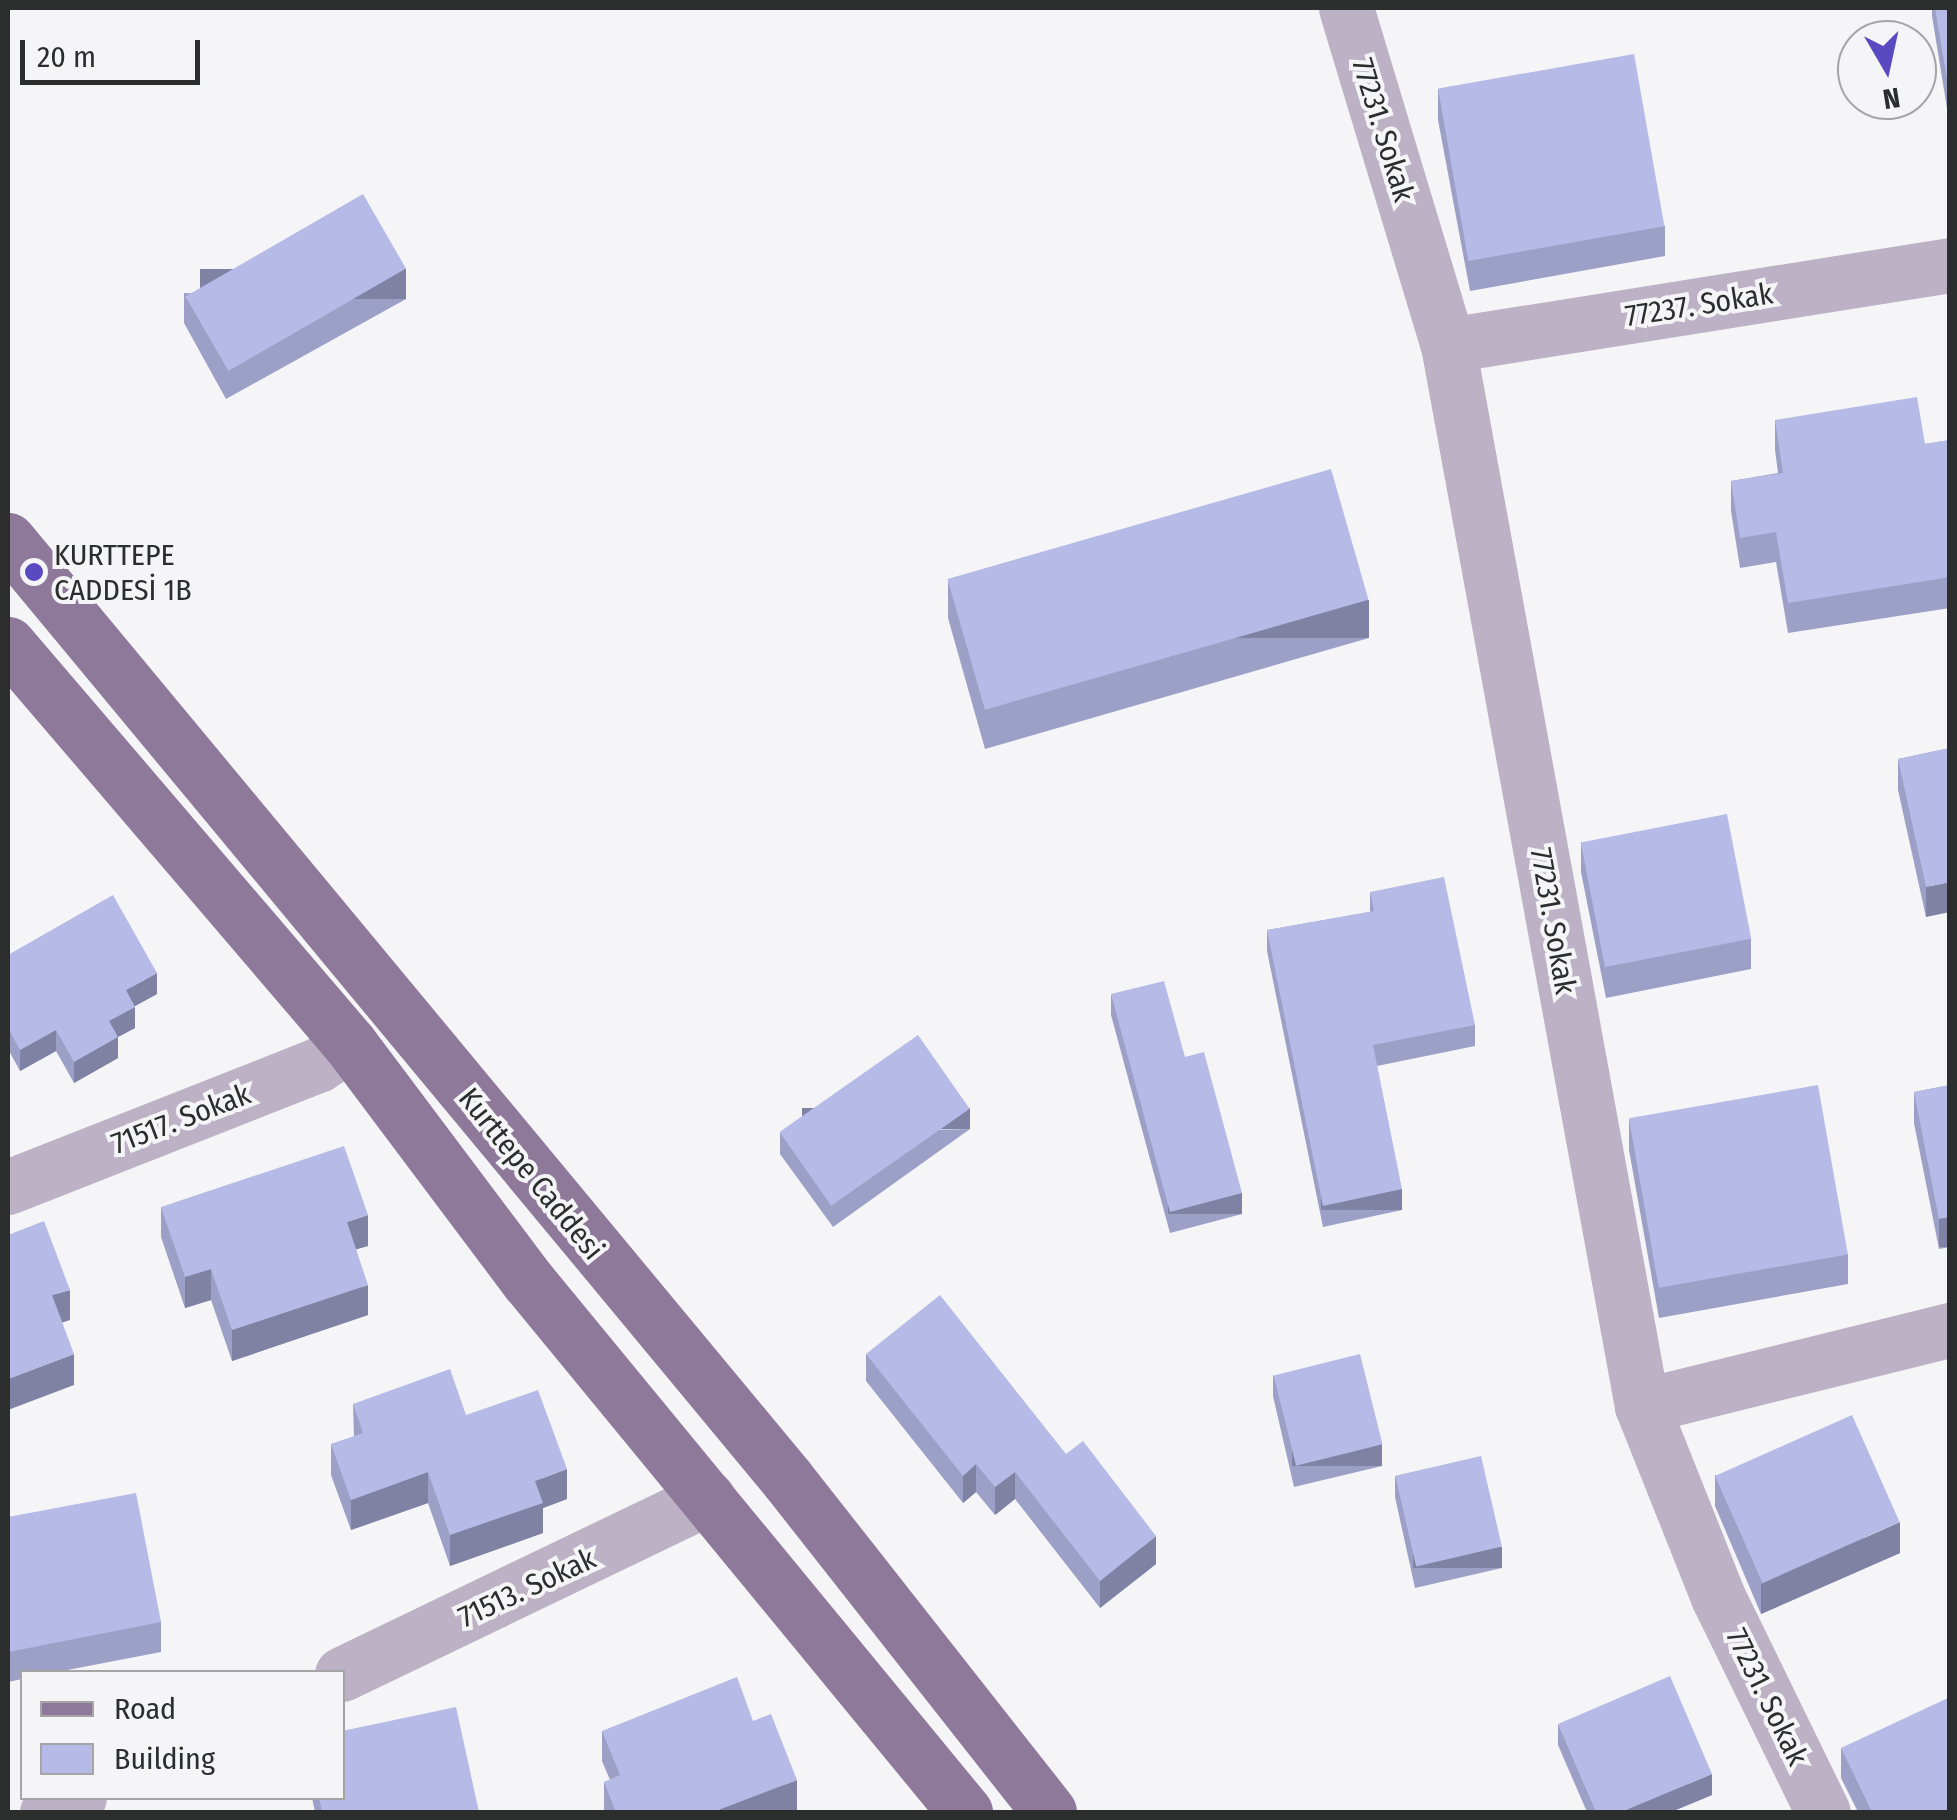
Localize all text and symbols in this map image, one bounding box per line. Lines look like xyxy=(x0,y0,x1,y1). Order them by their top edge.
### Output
scale bar xyxy=(25,20,205,82)
north arrow xyxy=(1837,20,1937,120)
text: 20 m xyxy=(37,39,96,75)
street label: 77231. Sokak xyxy=(1344,54,1422,206)
text: N xyxy=(1881,81,1902,116)
street label: 77237. Sokak xyxy=(1623,276,1775,334)
place label: KURTTEPE CADDESİ 1B xyxy=(54,537,192,608)
marker: KURTTEPE CADDESİ 1B xyxy=(23,561,45,583)
street label: 77231. Sokak xyxy=(1522,845,1584,997)
street label: 71517. Sokak xyxy=(106,1076,256,1162)
street label: Kurttepe Caddesi xyxy=(451,1081,611,1267)
street label: 71513. Sokak xyxy=(453,1541,601,1635)
street label: 77231. Sokak xyxy=(1718,1623,1816,1771)
legend xyxy=(20,1670,345,1800)
text: Road xyxy=(114,1691,176,1727)
text: Building xyxy=(114,1741,215,1777)

